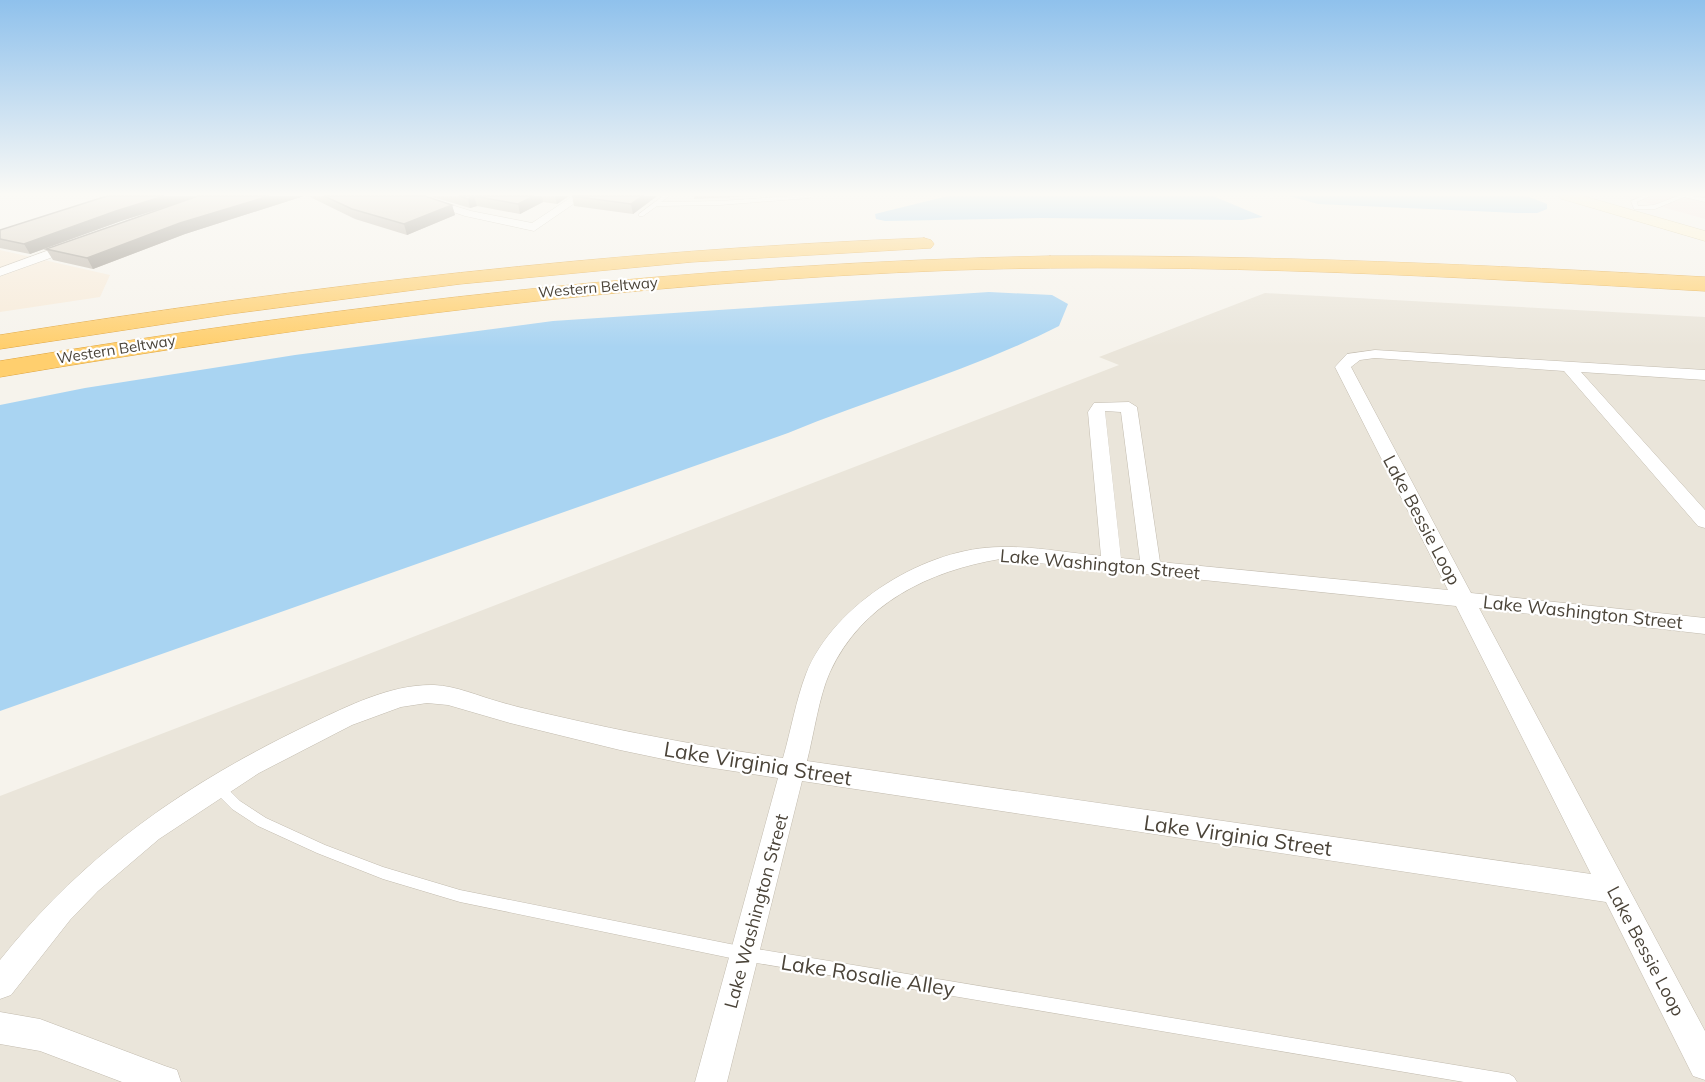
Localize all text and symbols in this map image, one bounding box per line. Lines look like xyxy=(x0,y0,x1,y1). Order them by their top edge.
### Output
street label: Western Beltway xyxy=(537,272,659,302)
street label: Western Beltway xyxy=(55,330,177,368)
street label: Lake Bessie Loop xyxy=(1378,451,1466,589)
street label: Lake Washington Street xyxy=(999,544,1201,584)
street label: Lake Washington Street xyxy=(1482,590,1684,634)
street label: Lake Virginia Street xyxy=(662,735,854,791)
street label: Lake Virginia Street xyxy=(1142,809,1334,861)
street label: Lake Washington Street xyxy=(719,811,793,1011)
street label: Lake Bessie Loop xyxy=(1602,882,1690,1020)
street label: Lake Rosalie Alley xyxy=(779,948,957,1002)

